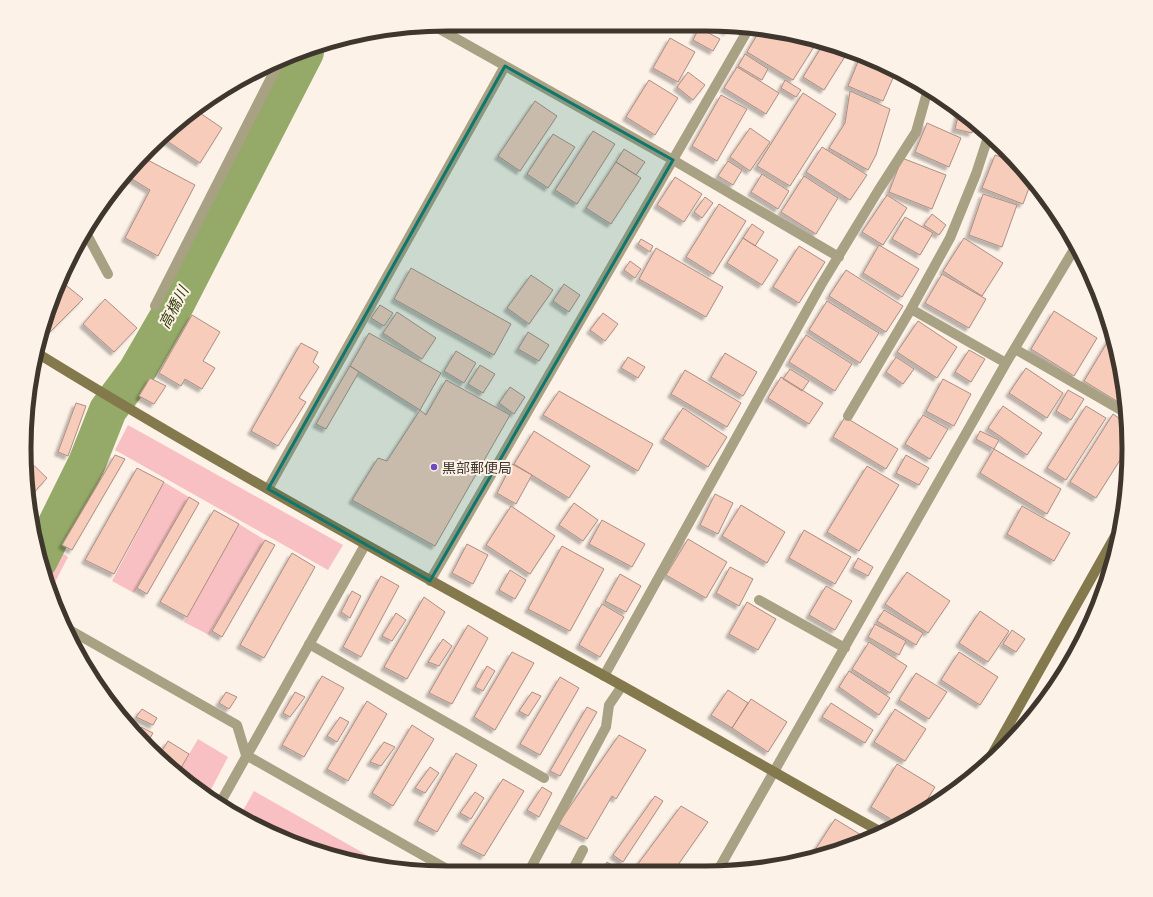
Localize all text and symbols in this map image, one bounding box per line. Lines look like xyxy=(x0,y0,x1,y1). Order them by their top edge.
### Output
water label: 高橋川 xyxy=(154,281,192,331)
place label: 黒部郵便局 xyxy=(442,459,512,476)
marker: 黒部郵便局 xyxy=(429,462,439,472)

